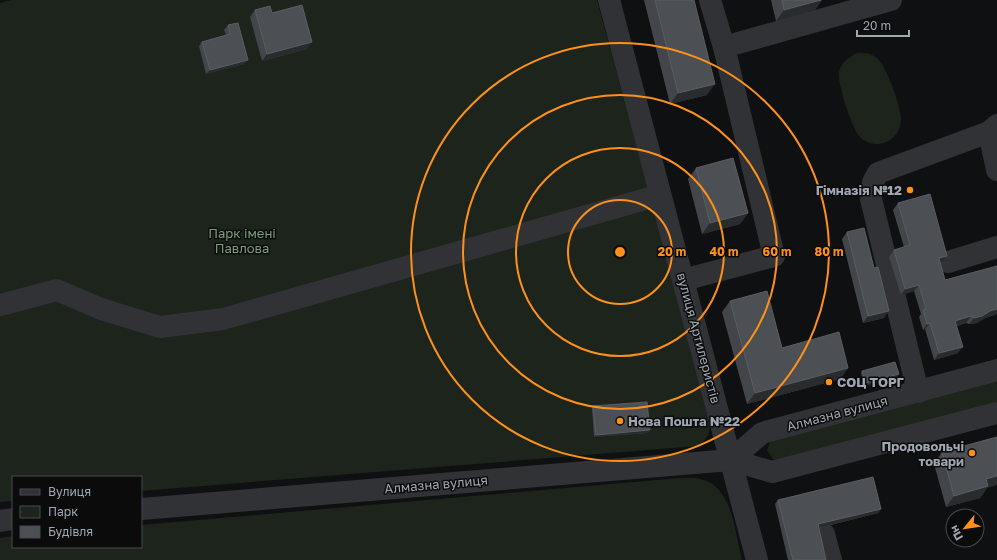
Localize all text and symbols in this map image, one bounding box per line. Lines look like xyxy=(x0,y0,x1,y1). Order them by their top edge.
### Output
scale bar xyxy=(857,12,909,38)
text: 20 m xyxy=(863,18,891,33)
place label: Гімназія №12 xyxy=(816,182,902,198)
marker: Гімназія №12 xyxy=(905,185,915,195)
park label: Парк імені Павлова xyxy=(208,225,276,256)
text: 20 m xyxy=(658,244,686,259)
text: 40 m xyxy=(710,244,738,259)
text: 60 m xyxy=(763,244,791,259)
text: 80 m xyxy=(815,244,843,259)
centre of rings xyxy=(613,245,627,259)
street label: вулиця Артилеристів xyxy=(674,271,724,405)
place label: СОЦ ТОРГ xyxy=(837,374,905,390)
marker: СОЦ ТОРГ xyxy=(824,377,834,387)
street label: Алмазна вулиця xyxy=(785,392,889,434)
place label: Нова Пошта №22 xyxy=(628,413,740,429)
marker: Нова Пошта №22 xyxy=(615,416,625,426)
place label: Продовольчі товари xyxy=(882,438,964,469)
marker: Продовольчі товари xyxy=(967,448,977,458)
street label: Алмазна вулиця xyxy=(384,472,488,496)
legend xyxy=(12,476,142,548)
text: Вулиця xyxy=(48,484,91,499)
text: Парк xyxy=(48,504,78,519)
north arrow xyxy=(945,508,985,548)
text: Пн xyxy=(946,523,965,543)
text: Будівля xyxy=(48,524,93,539)

